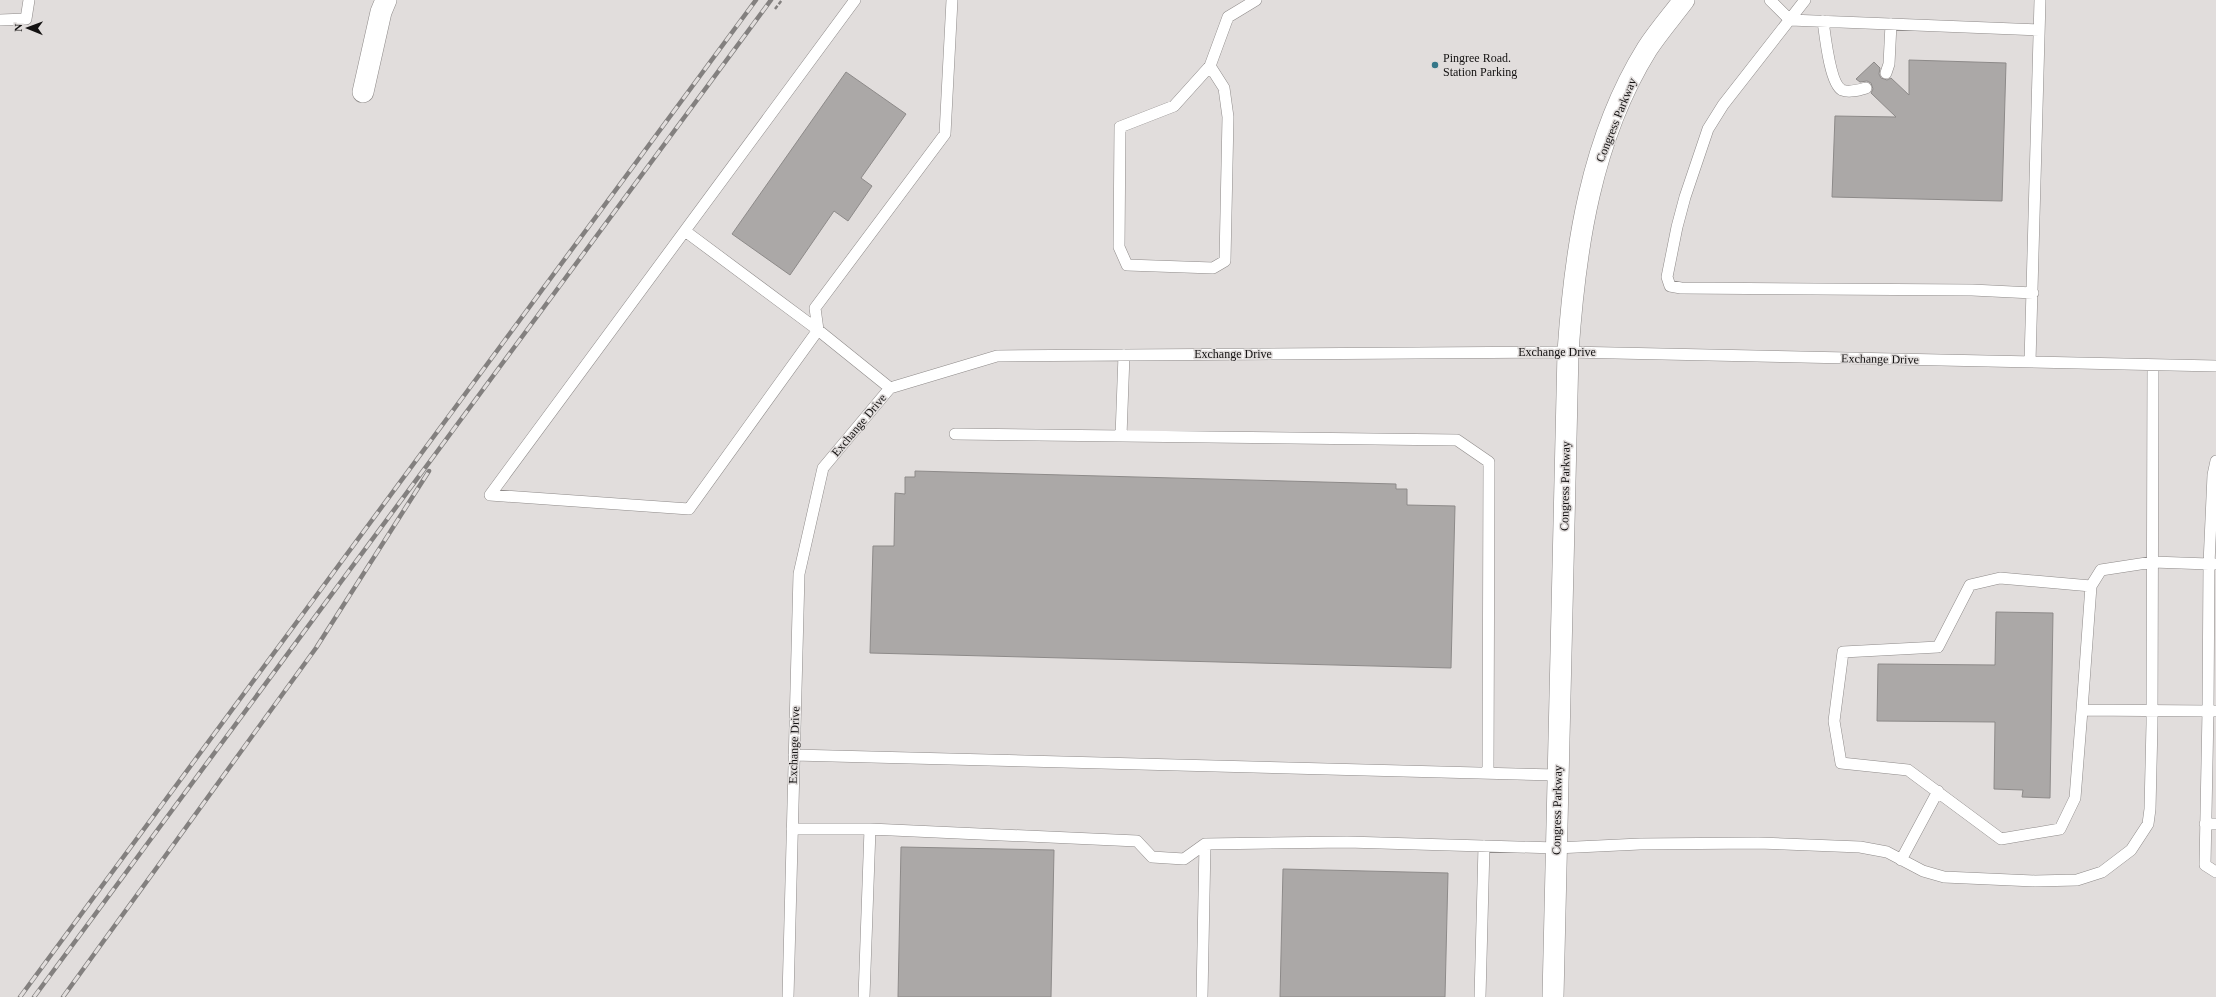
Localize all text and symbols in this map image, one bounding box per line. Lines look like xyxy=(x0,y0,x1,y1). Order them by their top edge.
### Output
north arrow xyxy=(8,8,48,48)
text: N xyxy=(12,24,24,32)
place label: Pingree Road. Station Parking xyxy=(1443,51,1517,79)
marker: Pingree Road. Station Parking xyxy=(1430,60,1440,70)
street label: Congress Parkway xyxy=(1593,76,1639,164)
street label: Exchange Drive xyxy=(1518,345,1596,359)
street label: Exchange Drive xyxy=(1194,347,1272,361)
street label: Exchange Drive xyxy=(1841,351,1919,367)
street label: Exchange Drive xyxy=(829,391,889,459)
street label: Congress Parkway xyxy=(1557,441,1573,531)
street label: Exchange Drive xyxy=(786,706,802,784)
street label: Congress Parkway xyxy=(1549,765,1565,855)

